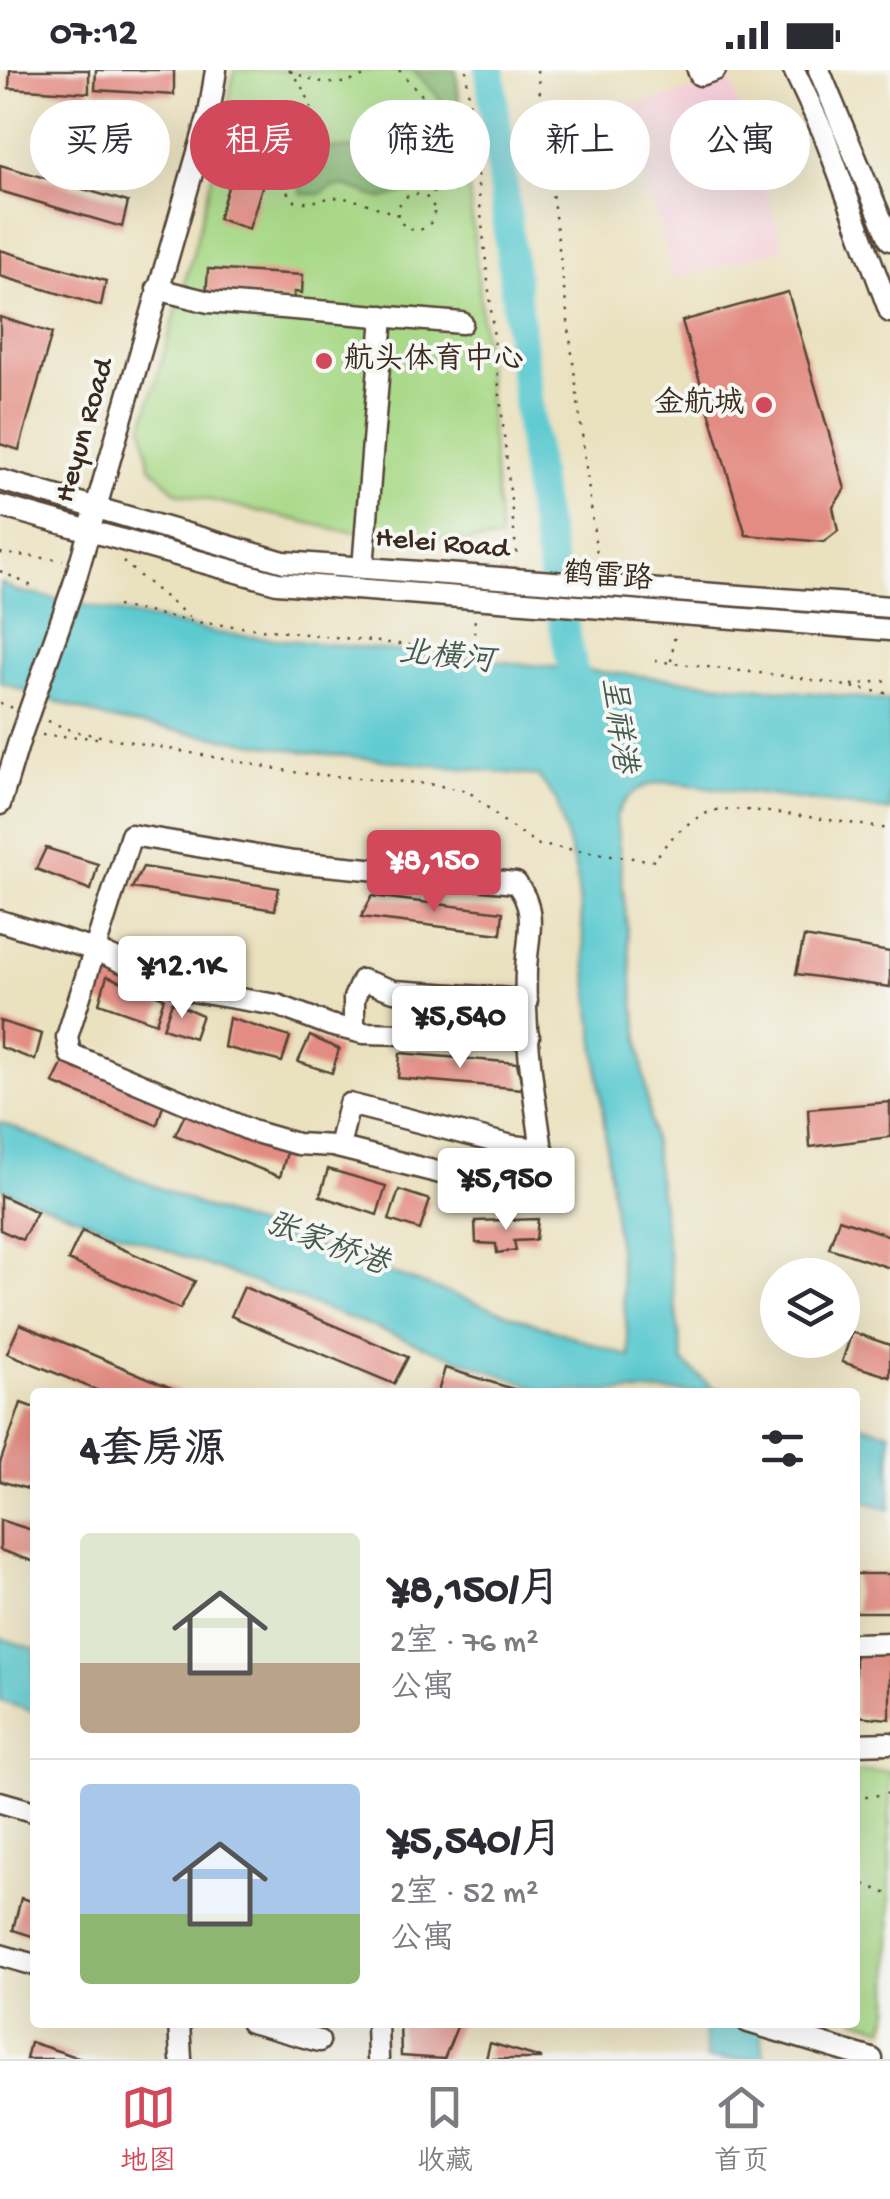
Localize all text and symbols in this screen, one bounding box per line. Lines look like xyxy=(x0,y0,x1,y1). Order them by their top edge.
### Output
text: 07:12 xyxy=(50,13,137,57)
chip: 买房 xyxy=(30,100,170,190)
chip: 租房 xyxy=(190,100,330,190)
chip: 筛选 xyxy=(350,100,490,190)
chip: 新上 xyxy=(510,100,650,190)
chip: 公寓 xyxy=(670,100,810,190)
place label: 航头体育中心 xyxy=(344,341,524,379)
marker: 航头体育中心 xyxy=(313,350,335,372)
street label: Heyun Road xyxy=(49,353,124,507)
place label: 金航城 xyxy=(654,386,744,423)
marker: 金航城 xyxy=(753,394,775,416)
street label: Helei Road xyxy=(374,522,513,568)
street label: 鹤雷路 xyxy=(562,556,654,600)
water label: 北横河 xyxy=(396,634,501,683)
water label: 呈祥港 xyxy=(591,675,643,778)
pin: ¥8,150 xyxy=(353,830,515,915)
text: ¥8,150 xyxy=(389,843,479,881)
pin: ¥12.1K xyxy=(101,936,263,1021)
text: ¥12.1K xyxy=(140,949,224,987)
pin: ¥5,540 xyxy=(379,986,541,1071)
text: ¥5,540 xyxy=(414,999,506,1037)
pin: ¥5,950 xyxy=(425,1148,587,1233)
text: ¥5,950 xyxy=(460,1161,552,1199)
water label: 张家桥港 xyxy=(259,1204,396,1287)
map controls xyxy=(760,1258,860,1358)
button: layers xyxy=(760,1258,860,1358)
icon: filters xyxy=(755,1421,810,1476)
text: 4套房源 xyxy=(80,1429,226,1478)
text: ¥8,150/月 xyxy=(390,1568,561,1617)
icon: home xyxy=(160,1573,280,1693)
text: 2室 · 76 m² xyxy=(390,1625,539,1663)
text: 公寓 xyxy=(390,1671,454,1709)
text: ¥5,540/月 xyxy=(390,1819,563,1868)
icon: home xyxy=(160,1824,280,1944)
text: 2室 · 52 m² xyxy=(390,1876,538,1914)
text: 公寓 xyxy=(390,1922,454,1960)
tab: 地图 xyxy=(120,2080,176,2180)
tab: 收藏 xyxy=(417,2080,473,2180)
tab: 首页 xyxy=(714,2080,770,2180)

